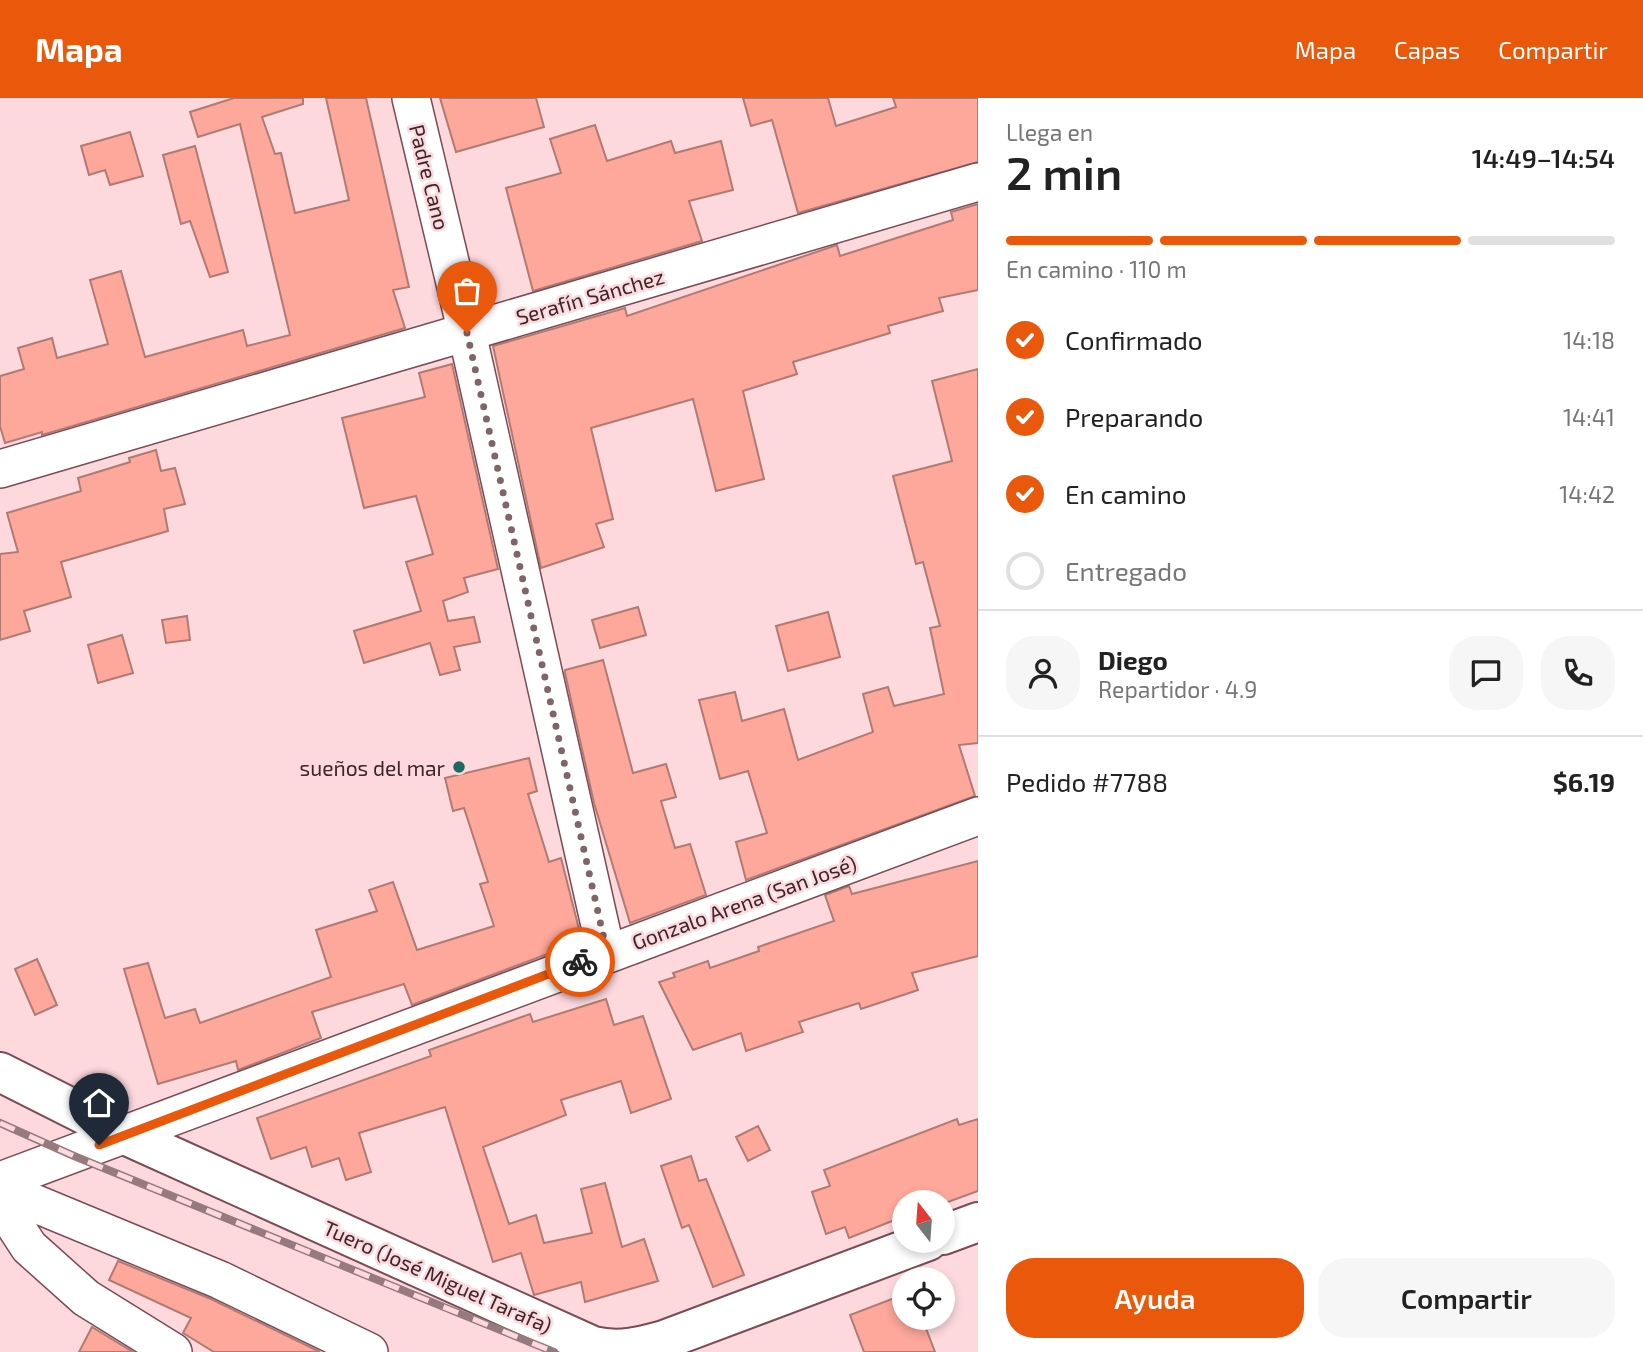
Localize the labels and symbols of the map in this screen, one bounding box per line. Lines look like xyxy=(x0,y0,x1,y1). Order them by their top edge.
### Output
street label: Padre Cano xyxy=(405,122,455,232)
pin xyxy=(437,261,497,333)
street label: Serafín Sánchez xyxy=(513,263,667,329)
place label: sueños del mar xyxy=(300,755,446,780)
marker: sueños del mar xyxy=(451,759,467,775)
street label: Gonzalo Arena (San José) xyxy=(628,850,860,954)
courier xyxy=(545,927,615,997)
pin xyxy=(69,1073,129,1145)
north arrow xyxy=(892,1190,956,1253)
street label: Tuero (José Miguel Tarafa) xyxy=(320,1214,556,1338)

